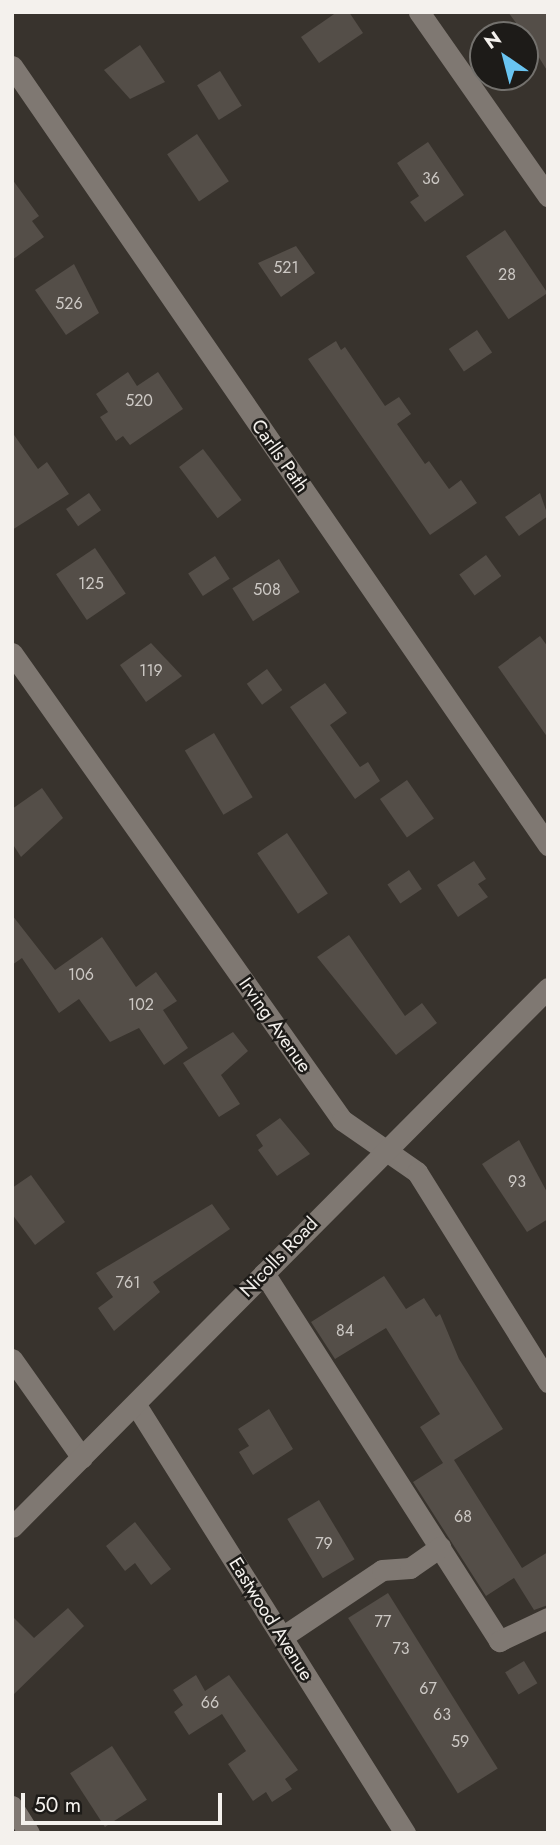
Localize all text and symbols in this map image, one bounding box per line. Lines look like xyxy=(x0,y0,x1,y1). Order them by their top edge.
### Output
north arrow xyxy=(469,21,539,91)
text: N xyxy=(479,25,507,55)
house number: 36 xyxy=(422,169,440,189)
house number: 521 xyxy=(273,258,299,278)
house number: 28 xyxy=(498,265,516,285)
house number: 526 xyxy=(55,294,83,314)
house number: 520 xyxy=(125,391,153,411)
street label: Carlls Path xyxy=(246,415,314,497)
house number: 125 xyxy=(78,574,104,594)
house number: 508 xyxy=(253,580,281,600)
house number: 119 xyxy=(139,661,163,681)
house number: 106 xyxy=(68,965,94,985)
street label: Irving Avenue xyxy=(234,973,316,1077)
house number: 102 xyxy=(128,995,154,1015)
house number: 93 xyxy=(508,1172,526,1192)
street label: Nicolls Road xyxy=(235,1212,323,1302)
house number: 761 xyxy=(116,1273,140,1293)
house number: 84 xyxy=(336,1321,354,1341)
house number: 68 xyxy=(454,1507,472,1527)
house number: 79 xyxy=(315,1534,333,1554)
street label: Eastwood Avenue xyxy=(224,1553,318,1685)
house number: 77 xyxy=(375,1612,391,1632)
house number: 73 xyxy=(392,1639,410,1659)
house number: 67 xyxy=(419,1679,437,1699)
house number: 66 xyxy=(201,1693,219,1713)
house number: 63 xyxy=(433,1705,451,1725)
house number: 59 xyxy=(451,1732,469,1752)
scale bar xyxy=(24,1778,226,1822)
text: 50 m xyxy=(34,1790,81,1820)

